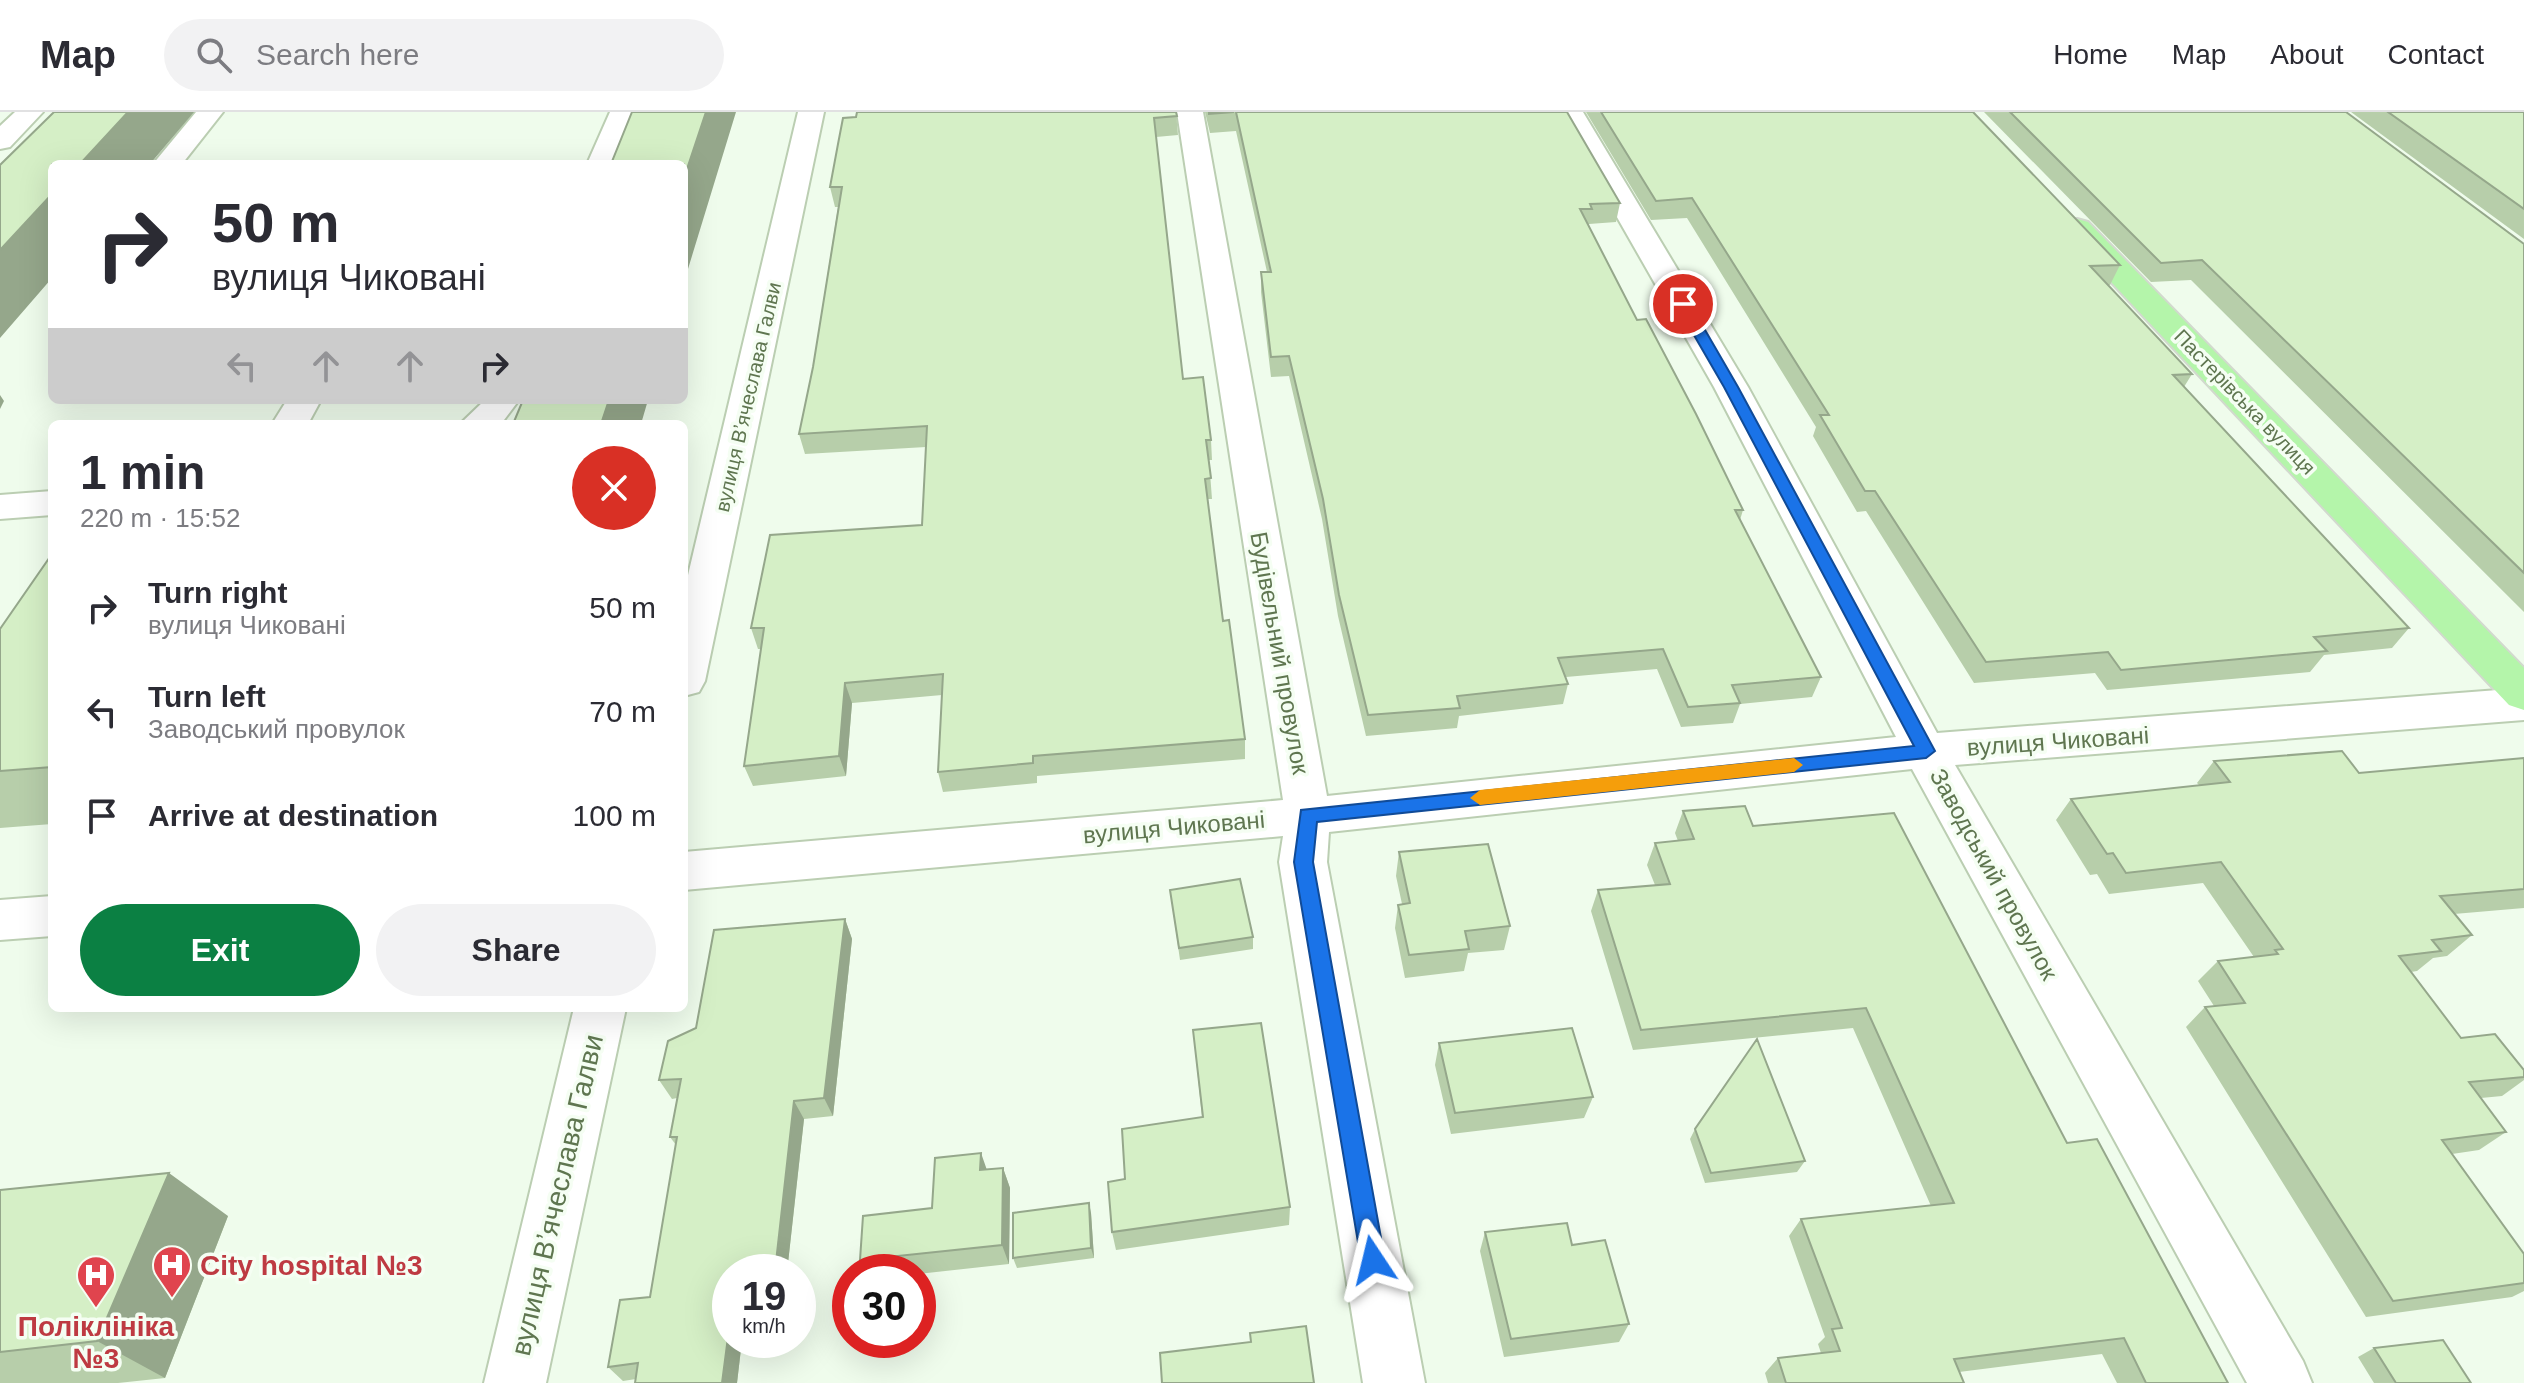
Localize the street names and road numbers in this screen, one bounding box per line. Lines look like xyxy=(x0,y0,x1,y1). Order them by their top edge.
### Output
street label: вулиця Вʼячеслава Галви xyxy=(711,280,785,514)
street label: Пастерівська вулиця xyxy=(2170,325,2320,479)
street label: Будівельний провулок xyxy=(1245,530,1315,777)
street label: вулиця Чиковані xyxy=(1966,721,2150,761)
street label: Заводський провулок xyxy=(1925,764,2064,985)
street label: вулиця Чиковані xyxy=(1082,806,1266,848)
street label: вулиця Вʼячеслава Галви xyxy=(505,1031,609,1359)

